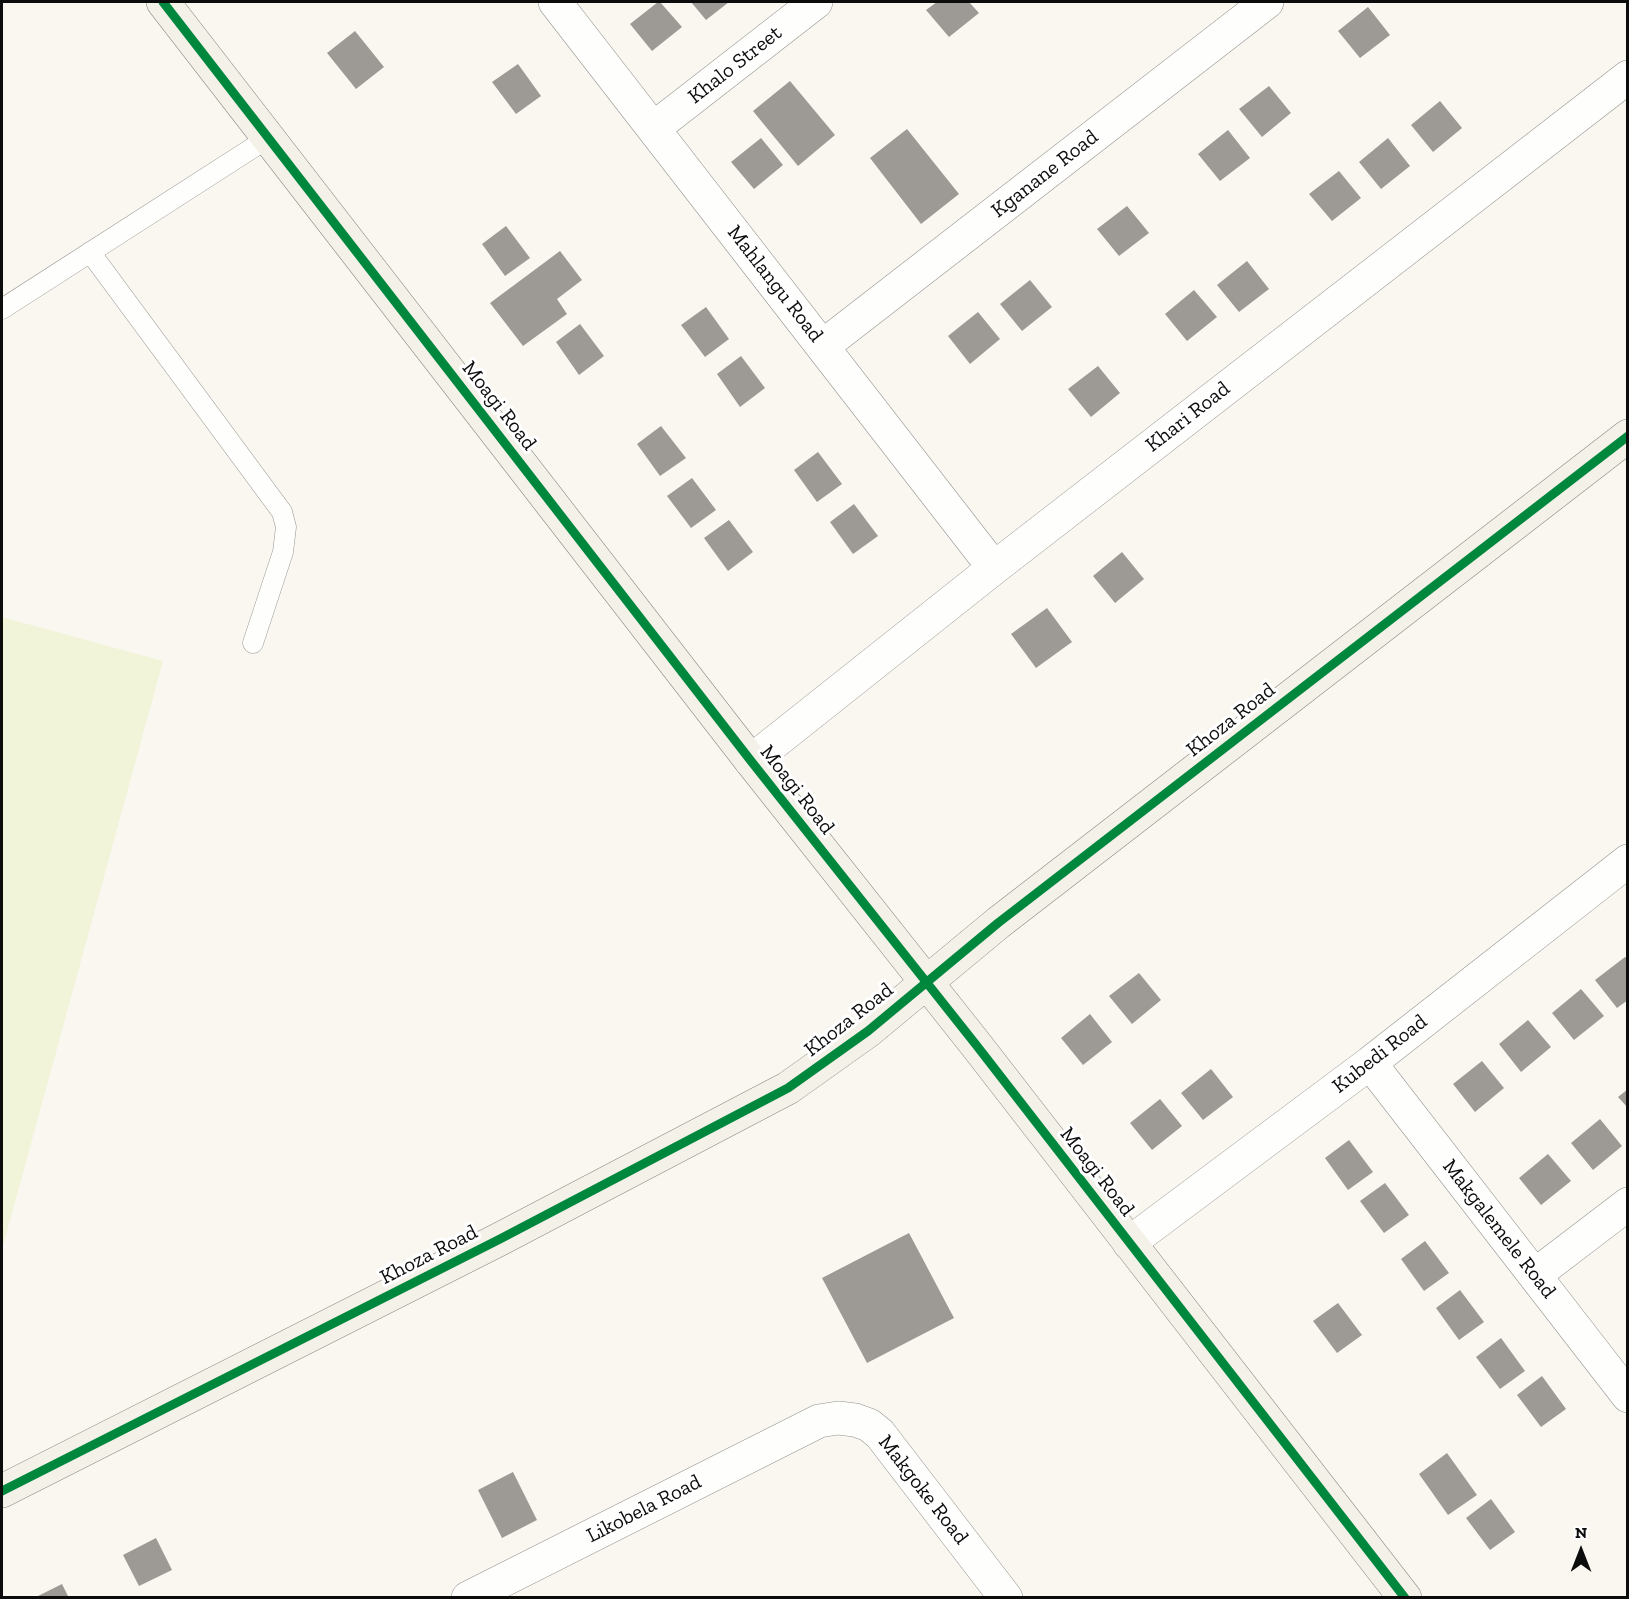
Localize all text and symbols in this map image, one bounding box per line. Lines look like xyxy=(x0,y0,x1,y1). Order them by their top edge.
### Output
street label: Khalo Street xyxy=(683,21,787,109)
street label: Kganane Road xyxy=(987,124,1103,224)
street label: Mahlangu Road xyxy=(722,221,828,347)
street label: Moagi Road xyxy=(456,356,542,456)
street label: Khari Road xyxy=(1141,376,1235,458)
street label: Khoza Road xyxy=(1182,677,1280,763)
street label: Moagi Road xyxy=(754,740,840,840)
street label: Khoza Road xyxy=(800,977,898,1063)
street label: Kubedi Road xyxy=(1328,1009,1432,1099)
street label: Moagi Road xyxy=(1054,1122,1140,1222)
street label: Makgalemele Road xyxy=(1437,1154,1561,1304)
street label: Khoza Road xyxy=(376,1220,482,1290)
street label: Makgoke Road xyxy=(873,1430,973,1550)
street label: Likobela Road xyxy=(582,1469,706,1549)
north arrow xyxy=(1551,1521,1611,1581)
text: N xyxy=(1575,1523,1587,1542)

